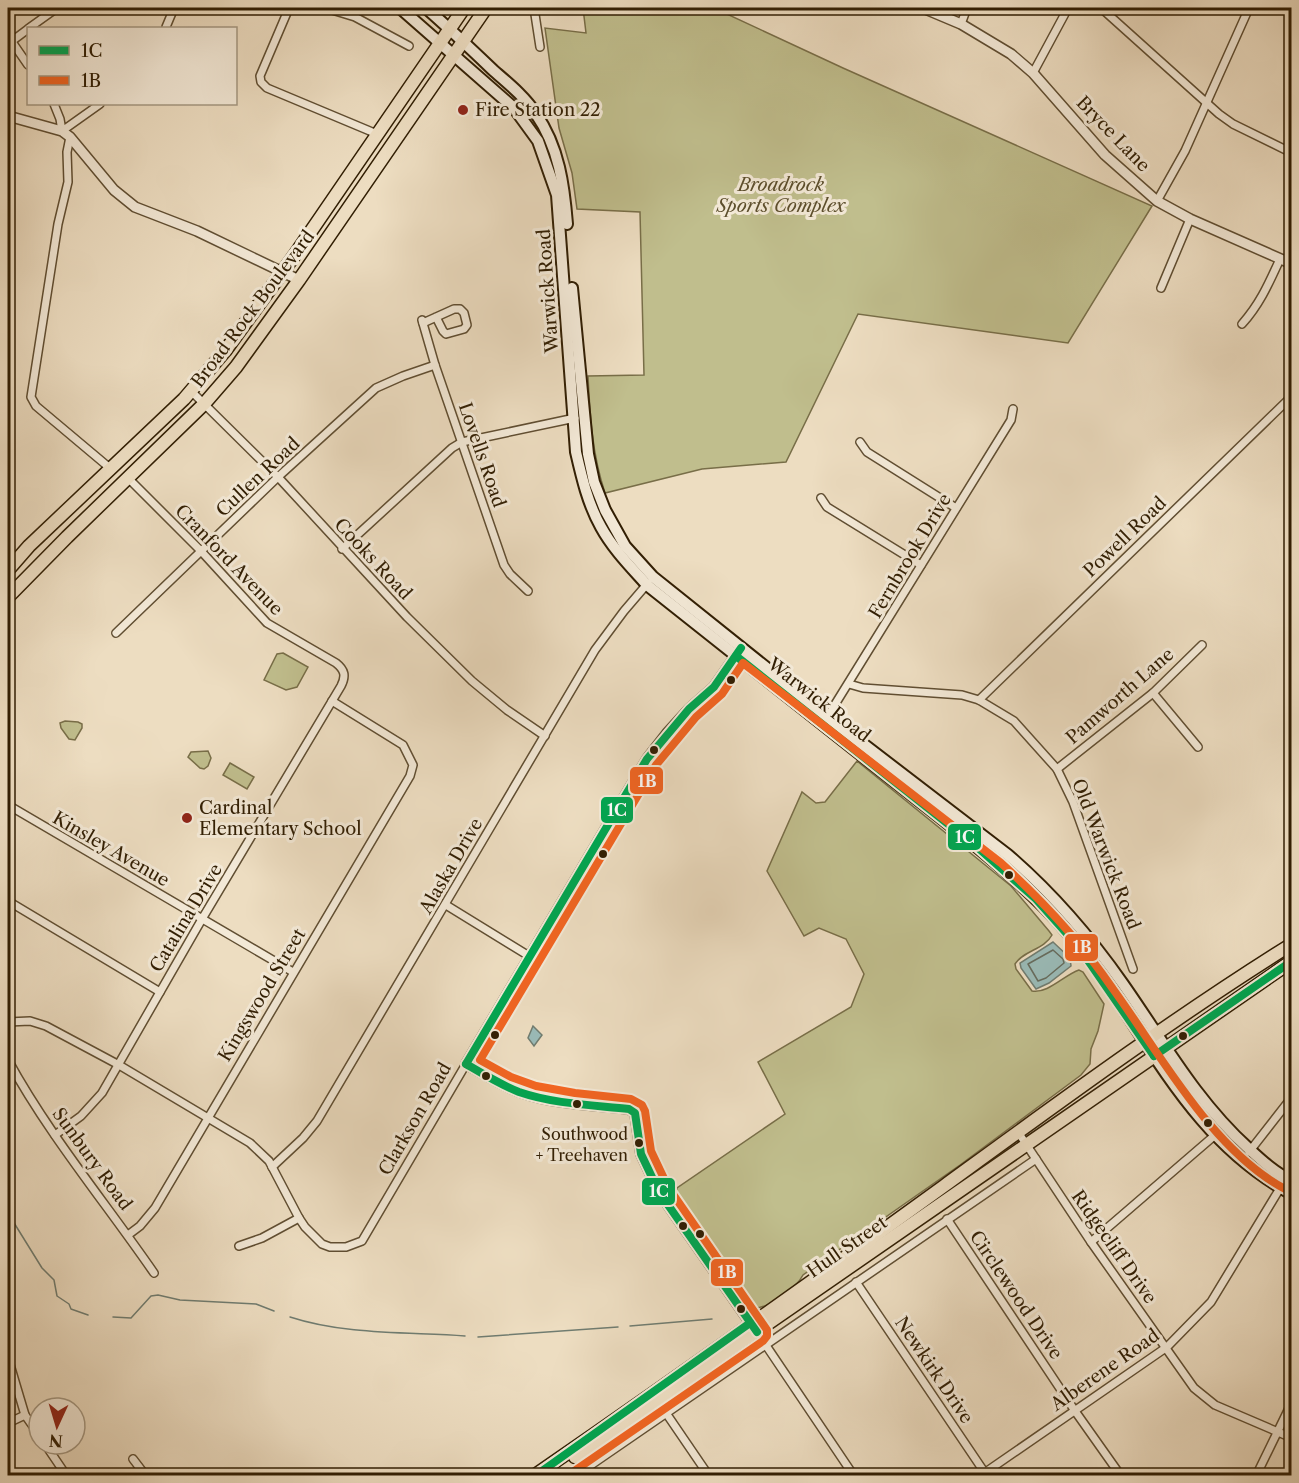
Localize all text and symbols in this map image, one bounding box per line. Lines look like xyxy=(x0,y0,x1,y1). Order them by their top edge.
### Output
legend xyxy=(27,27,237,105)
text: 1C xyxy=(81,40,102,62)
text: 1B xyxy=(81,70,101,92)
street label: Bryce Lane xyxy=(1072,92,1154,176)
place label: Fire Station 22 xyxy=(475,99,601,121)
marker: Fire Station 22 xyxy=(456,103,470,117)
park label: Broadrock Sports Complex xyxy=(716,174,847,217)
street label: Broad Rock Boulevard xyxy=(187,226,319,392)
street label: Warwick Road xyxy=(533,228,563,355)
street label: Lovells Road xyxy=(454,400,510,510)
street label: Cullen Road xyxy=(212,433,304,521)
street label: Fernbrook Drive xyxy=(864,490,956,622)
street label: Powell Road xyxy=(1079,492,1171,582)
street label: Cranford Avenue xyxy=(170,500,288,620)
street label: Cooks Road xyxy=(330,514,416,604)
street label: Pamworth Lane xyxy=(1062,643,1178,749)
street label: Warwick Road xyxy=(762,652,875,747)
unlabelled marker xyxy=(725,674,737,686)
unlabelled marker xyxy=(648,744,660,756)
line badge: 1B xyxy=(629,766,664,795)
text: 1B xyxy=(637,771,657,791)
street label: Old Warwick Road xyxy=(1067,776,1145,932)
line badge: 1C xyxy=(600,796,634,824)
place label: Cardinal Elementary School xyxy=(199,797,362,840)
text: 1C xyxy=(607,800,627,820)
street label: Kinsley Avenue xyxy=(49,807,173,891)
marker: Cardinal Elementary School xyxy=(180,811,194,825)
street label: Alaska Drive xyxy=(414,814,487,919)
line badge: 1C xyxy=(947,823,982,851)
text: 1C xyxy=(955,827,975,847)
unlabelled marker xyxy=(597,848,609,860)
street label: Catalina Drive xyxy=(145,860,227,976)
unlabelled marker xyxy=(1003,869,1015,881)
street label: Kingswood Street xyxy=(214,924,311,1065)
line badge: 1B xyxy=(1064,933,1099,962)
text: 1B xyxy=(1072,937,1092,957)
unlabelled marker xyxy=(489,1029,501,1041)
unlabelled marker xyxy=(1177,1030,1189,1042)
street label: Clarkson Road xyxy=(374,1059,456,1179)
unlabelled marker xyxy=(480,1070,492,1082)
unlabelled marker xyxy=(571,1098,583,1110)
street label: Sunbury Road xyxy=(47,1103,137,1215)
unlabelled marker xyxy=(1202,1117,1214,1129)
place label: Southwood + Treehaven xyxy=(536,1124,628,1165)
marker: Southwood + Treehaven xyxy=(633,1137,645,1149)
line badge: 1C xyxy=(641,1177,676,1206)
text: 1C xyxy=(649,1181,669,1201)
street label: Ridgecliff Drive xyxy=(1067,1186,1161,1308)
street label: Hull Street xyxy=(803,1211,892,1283)
unlabelled marker xyxy=(677,1220,689,1232)
street label: Circlewood Drive xyxy=(965,1227,1067,1363)
unlabelled marker xyxy=(694,1228,706,1240)
line badge: 1B xyxy=(710,1258,744,1287)
text: 1B xyxy=(717,1262,737,1282)
unlabelled marker xyxy=(735,1303,747,1315)
street label: Newkirk Drive xyxy=(890,1312,978,1428)
street label: Alberene Road xyxy=(1046,1324,1164,1416)
north arrow xyxy=(27,1396,87,1456)
text: N xyxy=(48,1430,64,1451)

